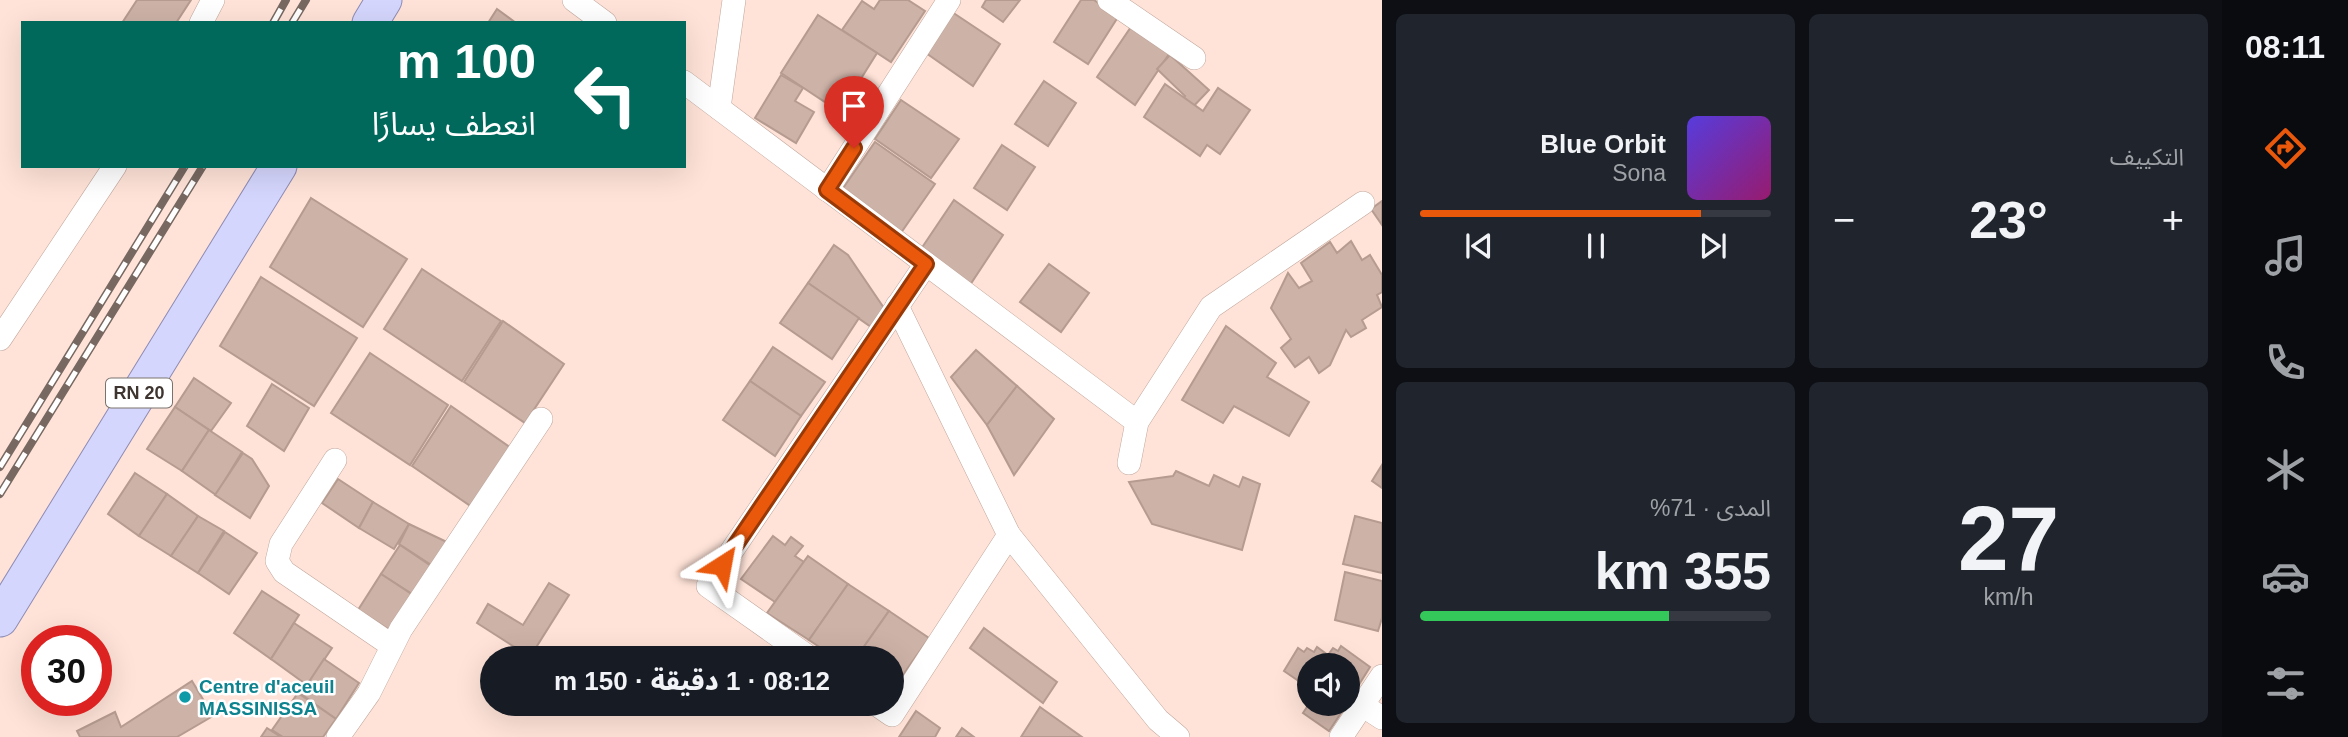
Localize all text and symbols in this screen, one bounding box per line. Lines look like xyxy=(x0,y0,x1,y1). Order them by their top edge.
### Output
text: 08:11 xyxy=(2245,29,2325,65)
text: 100 m xyxy=(397,34,536,88)
icon: left xyxy=(560,49,651,140)
pin xyxy=(824,76,884,148)
icon: arrive xyxy=(835,87,873,125)
text: انعطف يسارًا xyxy=(372,106,536,142)
icon: directions xyxy=(2261,124,2310,173)
text: Blue Orbit xyxy=(1540,129,1666,159)
text: التكييف xyxy=(2110,144,2184,170)
text: Sona xyxy=(1612,160,1666,186)
text: 23° xyxy=(1969,191,2048,249)
text: − xyxy=(1833,199,1855,241)
text: + xyxy=(2162,199,2184,241)
icon: previous xyxy=(1460,227,1498,265)
icon: pause xyxy=(1577,227,1615,265)
icon: next xyxy=(1694,227,1732,265)
icon: music xyxy=(2261,231,2310,280)
icon: phone xyxy=(2261,338,2310,387)
road number: RN 20 xyxy=(106,379,172,408)
icon: climate xyxy=(2261,445,2310,494)
text: 27 xyxy=(1958,488,2059,589)
text: المدى · 71% xyxy=(1650,495,1771,521)
position arrow xyxy=(685,528,759,602)
text: 355 km xyxy=(1595,542,1771,600)
icon: car xyxy=(2261,552,2310,601)
text: km/h xyxy=(1984,584,2033,610)
speed limit sign: 30 xyxy=(21,625,112,716)
map controls xyxy=(1297,653,1360,716)
button: sound xyxy=(1297,653,1360,716)
icon: filters xyxy=(2261,659,2310,708)
text: 08:12 · 1 دقيقة · 150 m xyxy=(554,666,830,696)
place label: Centre d'aceuil MASSINISSA xyxy=(199,676,334,719)
marker: Centre d'aceuil MASSINISSA xyxy=(177,689,193,705)

